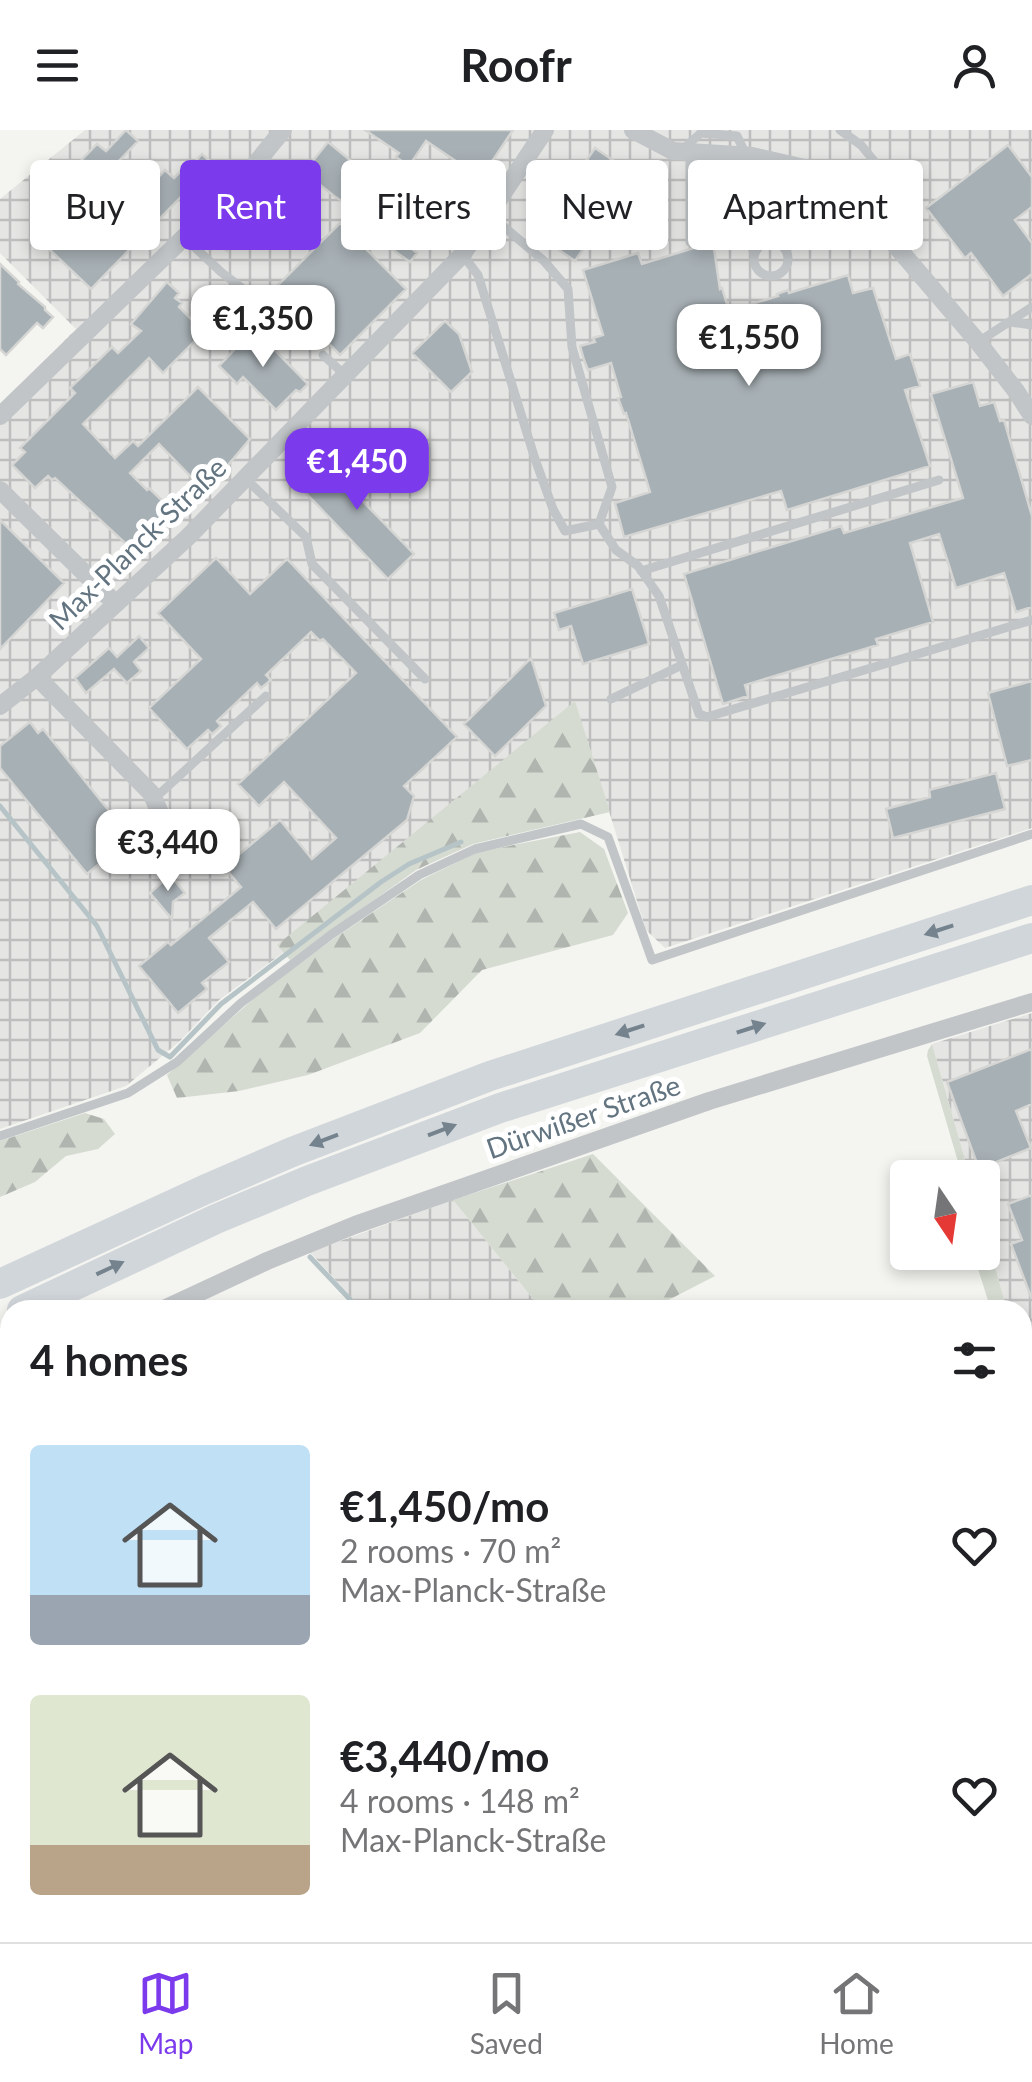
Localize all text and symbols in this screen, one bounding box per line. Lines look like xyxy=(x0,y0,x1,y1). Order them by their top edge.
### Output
icon: menu xyxy=(30,38,85,93)
text: Roofr xyxy=(460,38,572,92)
icon: person xyxy=(947,38,1002,93)
chip: Buy xyxy=(30,160,160,250)
chip: Rent xyxy=(180,160,321,250)
chip: Filters xyxy=(341,160,506,250)
chip: New xyxy=(526,160,668,250)
chip: Apartment xyxy=(688,160,923,250)
pin: €1,350 xyxy=(182,285,344,370)
text: €1,350 xyxy=(213,298,313,337)
pin: €1,550 xyxy=(668,304,830,389)
text: €1,550 xyxy=(699,317,799,356)
pin: €1,450 xyxy=(276,428,438,513)
text: €1,450 xyxy=(307,441,407,480)
street label: Max-Planck-Straße xyxy=(41,450,233,636)
pin: €3,440 xyxy=(87,809,249,894)
text: €3,440 xyxy=(118,822,218,861)
one-way arrow xyxy=(924,923,954,938)
one-way arrow xyxy=(736,1019,766,1034)
one-way arrow xyxy=(615,1024,645,1039)
street label: Dürwißer Straße xyxy=(482,1067,684,1165)
one-way arrow xyxy=(428,1121,458,1137)
one-way arrow xyxy=(309,1132,339,1148)
north arrow xyxy=(890,1160,1000,1270)
map controls xyxy=(890,1160,1000,1270)
one-way arrow xyxy=(96,1259,125,1276)
icon: filters xyxy=(947,1333,1002,1388)
text: 4 homes xyxy=(30,1335,188,1385)
text: €1,450/mo xyxy=(340,1481,549,1531)
icon: home xyxy=(110,1485,230,1605)
icon: heart xyxy=(947,1518,1002,1573)
text: 2 rooms · 70 m² xyxy=(340,1531,561,1570)
text: Max-Planck-Straße xyxy=(340,1570,606,1609)
text: €3,440/mo xyxy=(340,1731,549,1781)
icon: home xyxy=(110,1735,230,1855)
icon: heart xyxy=(947,1768,1002,1823)
text: 4 rooms · 148 m² xyxy=(340,1781,580,1820)
text: Max-Planck-Straße xyxy=(340,1820,606,1859)
tab: Map xyxy=(138,1966,193,2060)
tab: Saved xyxy=(470,1966,543,2060)
tab: Home xyxy=(819,1966,894,2060)

